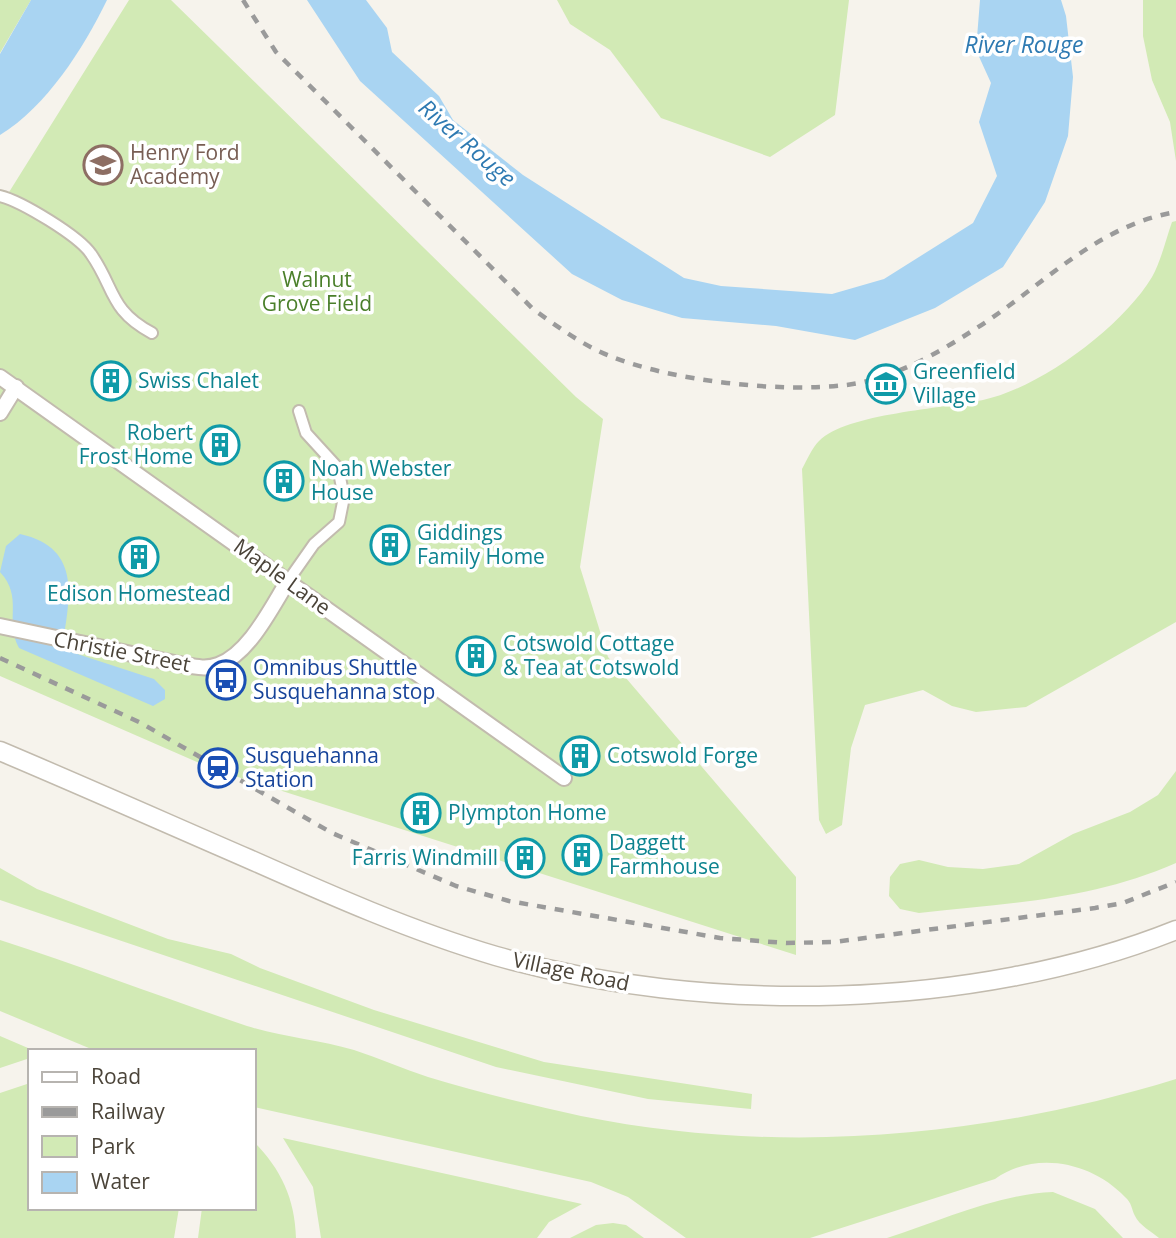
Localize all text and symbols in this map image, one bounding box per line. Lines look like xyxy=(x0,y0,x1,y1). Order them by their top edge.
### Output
water label: River Rouge xyxy=(965,28,1083,60)
water label: River Rouge xyxy=(412,91,523,193)
place label: Henry Ford Academy xyxy=(130,138,240,190)
school or university icon: Henry Ford Academy xyxy=(82,144,124,186)
park label: Walnut Grove Field xyxy=(262,265,372,317)
place label: Greenfield Village xyxy=(913,357,1016,409)
building icon: Swiss Chalet xyxy=(90,360,132,402)
museum icon: Greenfield Village xyxy=(865,363,907,405)
place label: Swiss Chalet xyxy=(138,366,259,394)
place label: Robert Frost Home xyxy=(79,418,193,470)
building icon: Robert Frost Home xyxy=(199,424,241,466)
place label: Noah Webster House xyxy=(311,454,452,506)
building icon: Noah Webster House xyxy=(263,460,305,502)
place label: Giddings Family Home xyxy=(417,518,545,570)
building icon: Giddings Family Home xyxy=(369,524,411,566)
street label: Maple Lane xyxy=(229,532,337,621)
building icon: Edison Homestead xyxy=(118,536,160,578)
place label: Edison Homestead xyxy=(47,579,231,607)
street label: Christie Street xyxy=(51,624,193,678)
place label: Cotswold Cottage & Tea at Cotswold xyxy=(503,629,679,681)
building icon: Cotswold Cottage & Tea at Cotswold xyxy=(455,635,497,677)
place label: Omnibus Shuttle Susquehanna stop xyxy=(253,653,435,705)
bus stop icon: Omnibus Shuttle Susquehanna stop xyxy=(205,659,247,701)
building icon: Cotswold Forge xyxy=(559,735,601,777)
place label: Susquehanna Station xyxy=(245,741,379,793)
place label: Cotswold Forge xyxy=(607,741,758,769)
station icon: Susquehanna Station xyxy=(197,747,239,789)
building icon: Plympton Home xyxy=(400,792,442,834)
place label: Plympton Home xyxy=(448,798,607,826)
place label: Daggett Farmhouse xyxy=(609,828,720,880)
building icon: Daggett Farmhouse xyxy=(561,834,603,876)
building icon: Farris Windmill xyxy=(504,837,546,879)
place label: Farris Windmill xyxy=(352,843,498,871)
street label: Village Road xyxy=(510,945,632,997)
legend xyxy=(28,1049,256,1210)
text: Road xyxy=(91,1062,141,1090)
text: Railway xyxy=(91,1097,165,1125)
text: Park xyxy=(91,1132,135,1160)
text: Water xyxy=(91,1167,150,1195)

